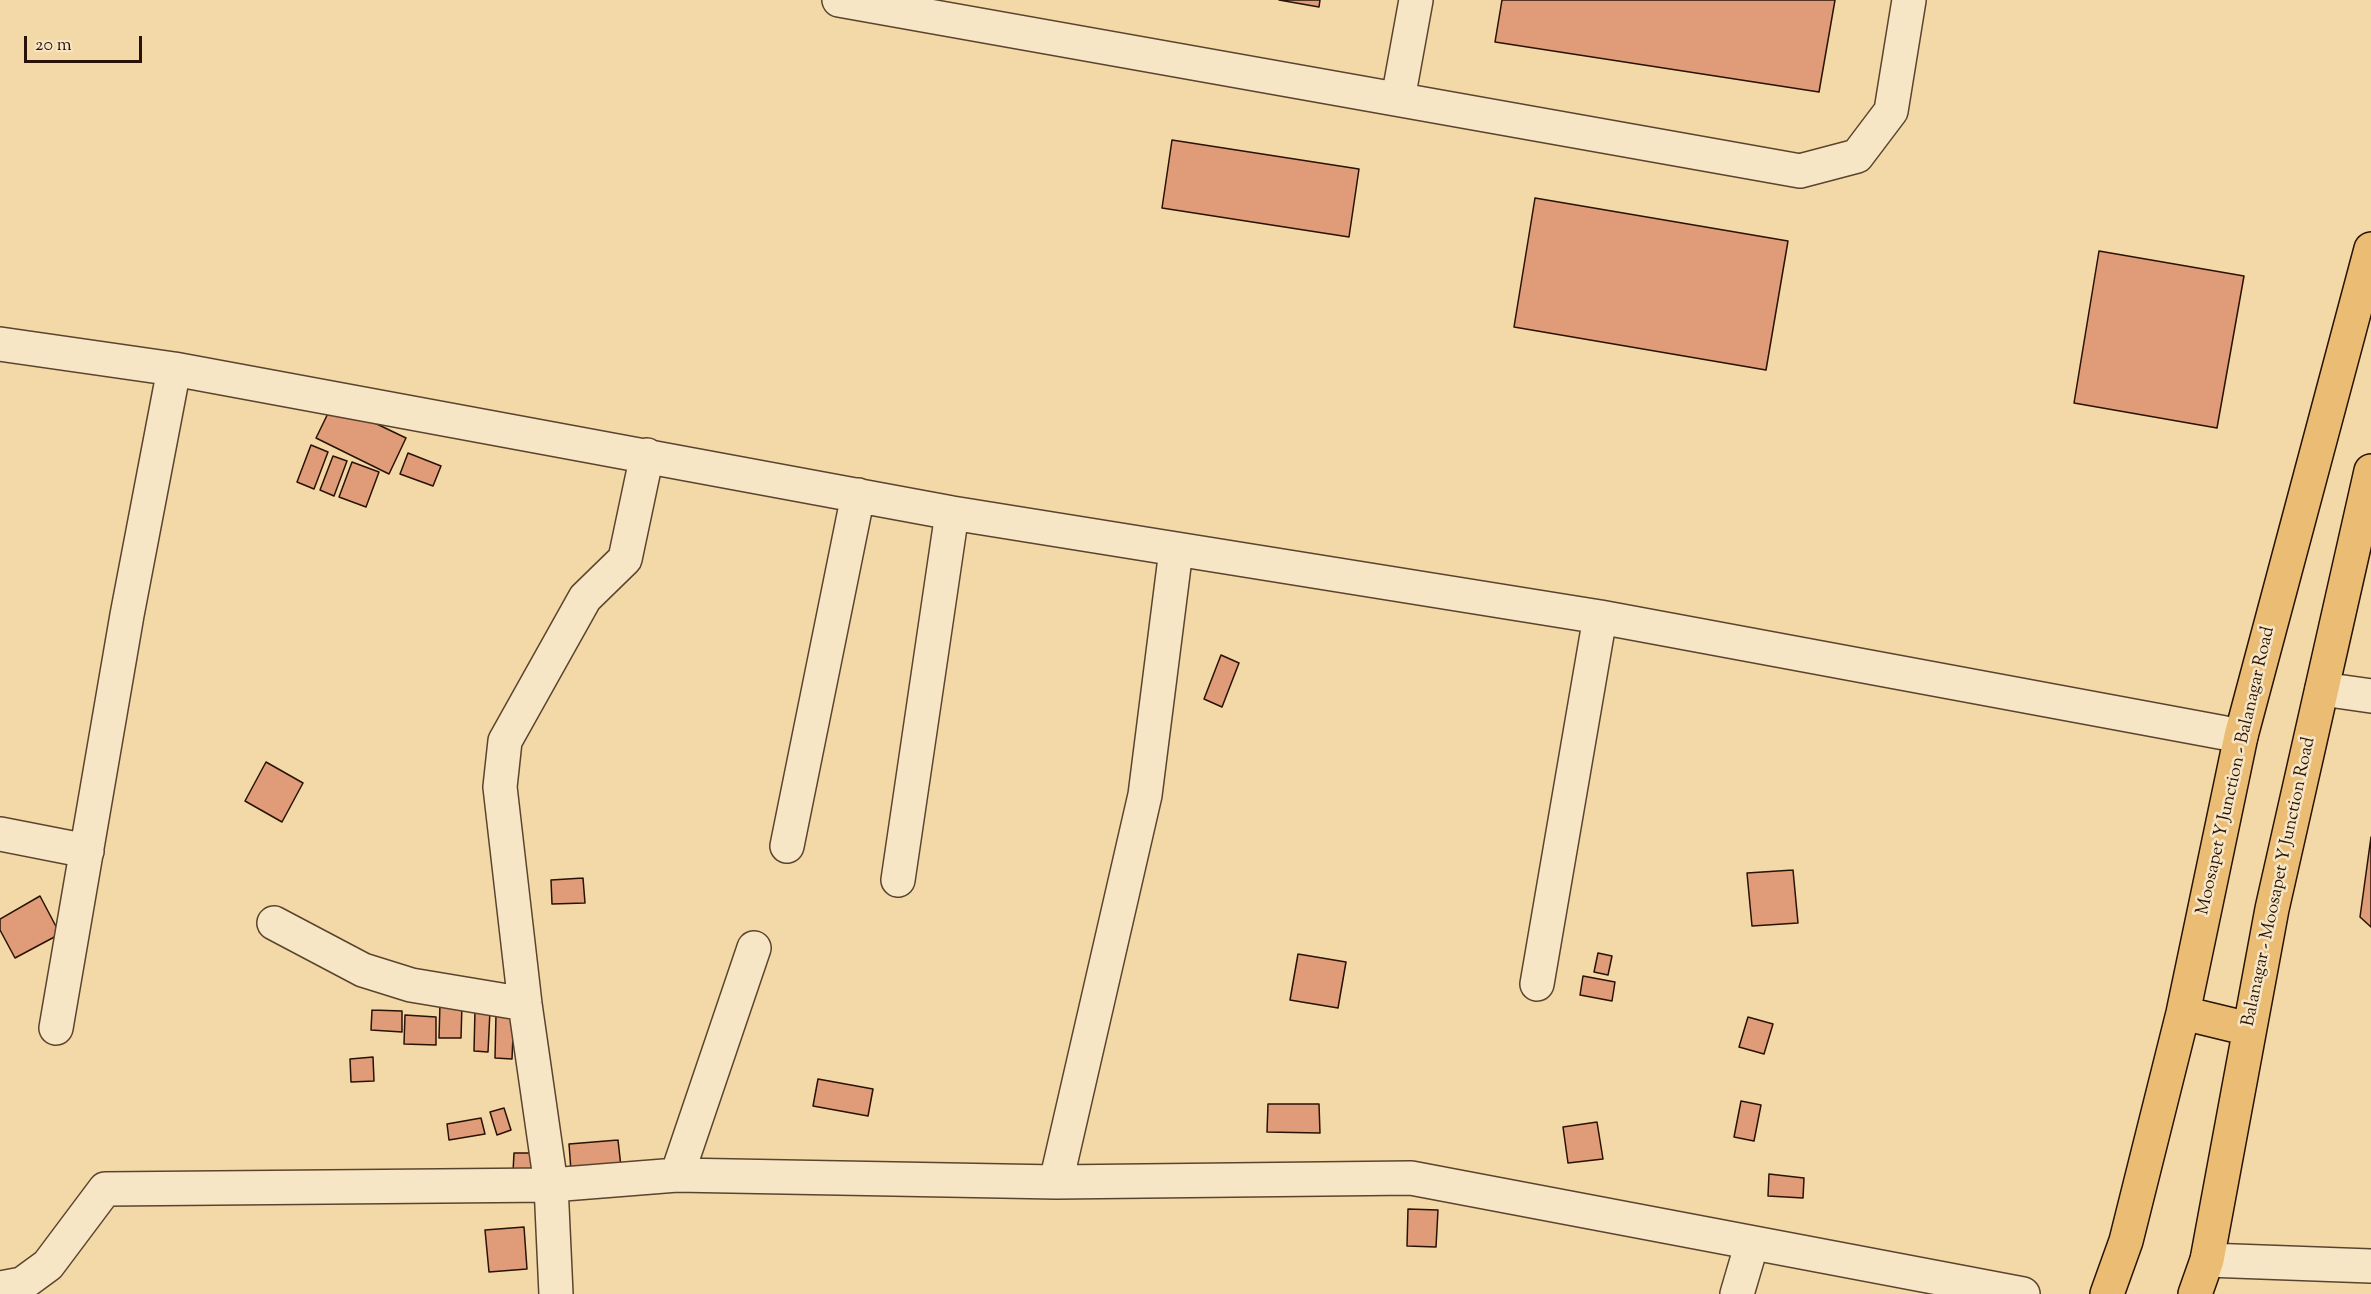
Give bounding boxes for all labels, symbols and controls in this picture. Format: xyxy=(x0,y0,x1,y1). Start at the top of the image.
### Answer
scale bar xyxy=(27,24,146,62)
text: 20 m xyxy=(35,33,72,59)
street label: Moosapet Y Junction - Balanagar Road xyxy=(2193,625,2281,917)
street label: Balanagar - Moosapet Y Junction Road xyxy=(2239,735,2321,1029)

